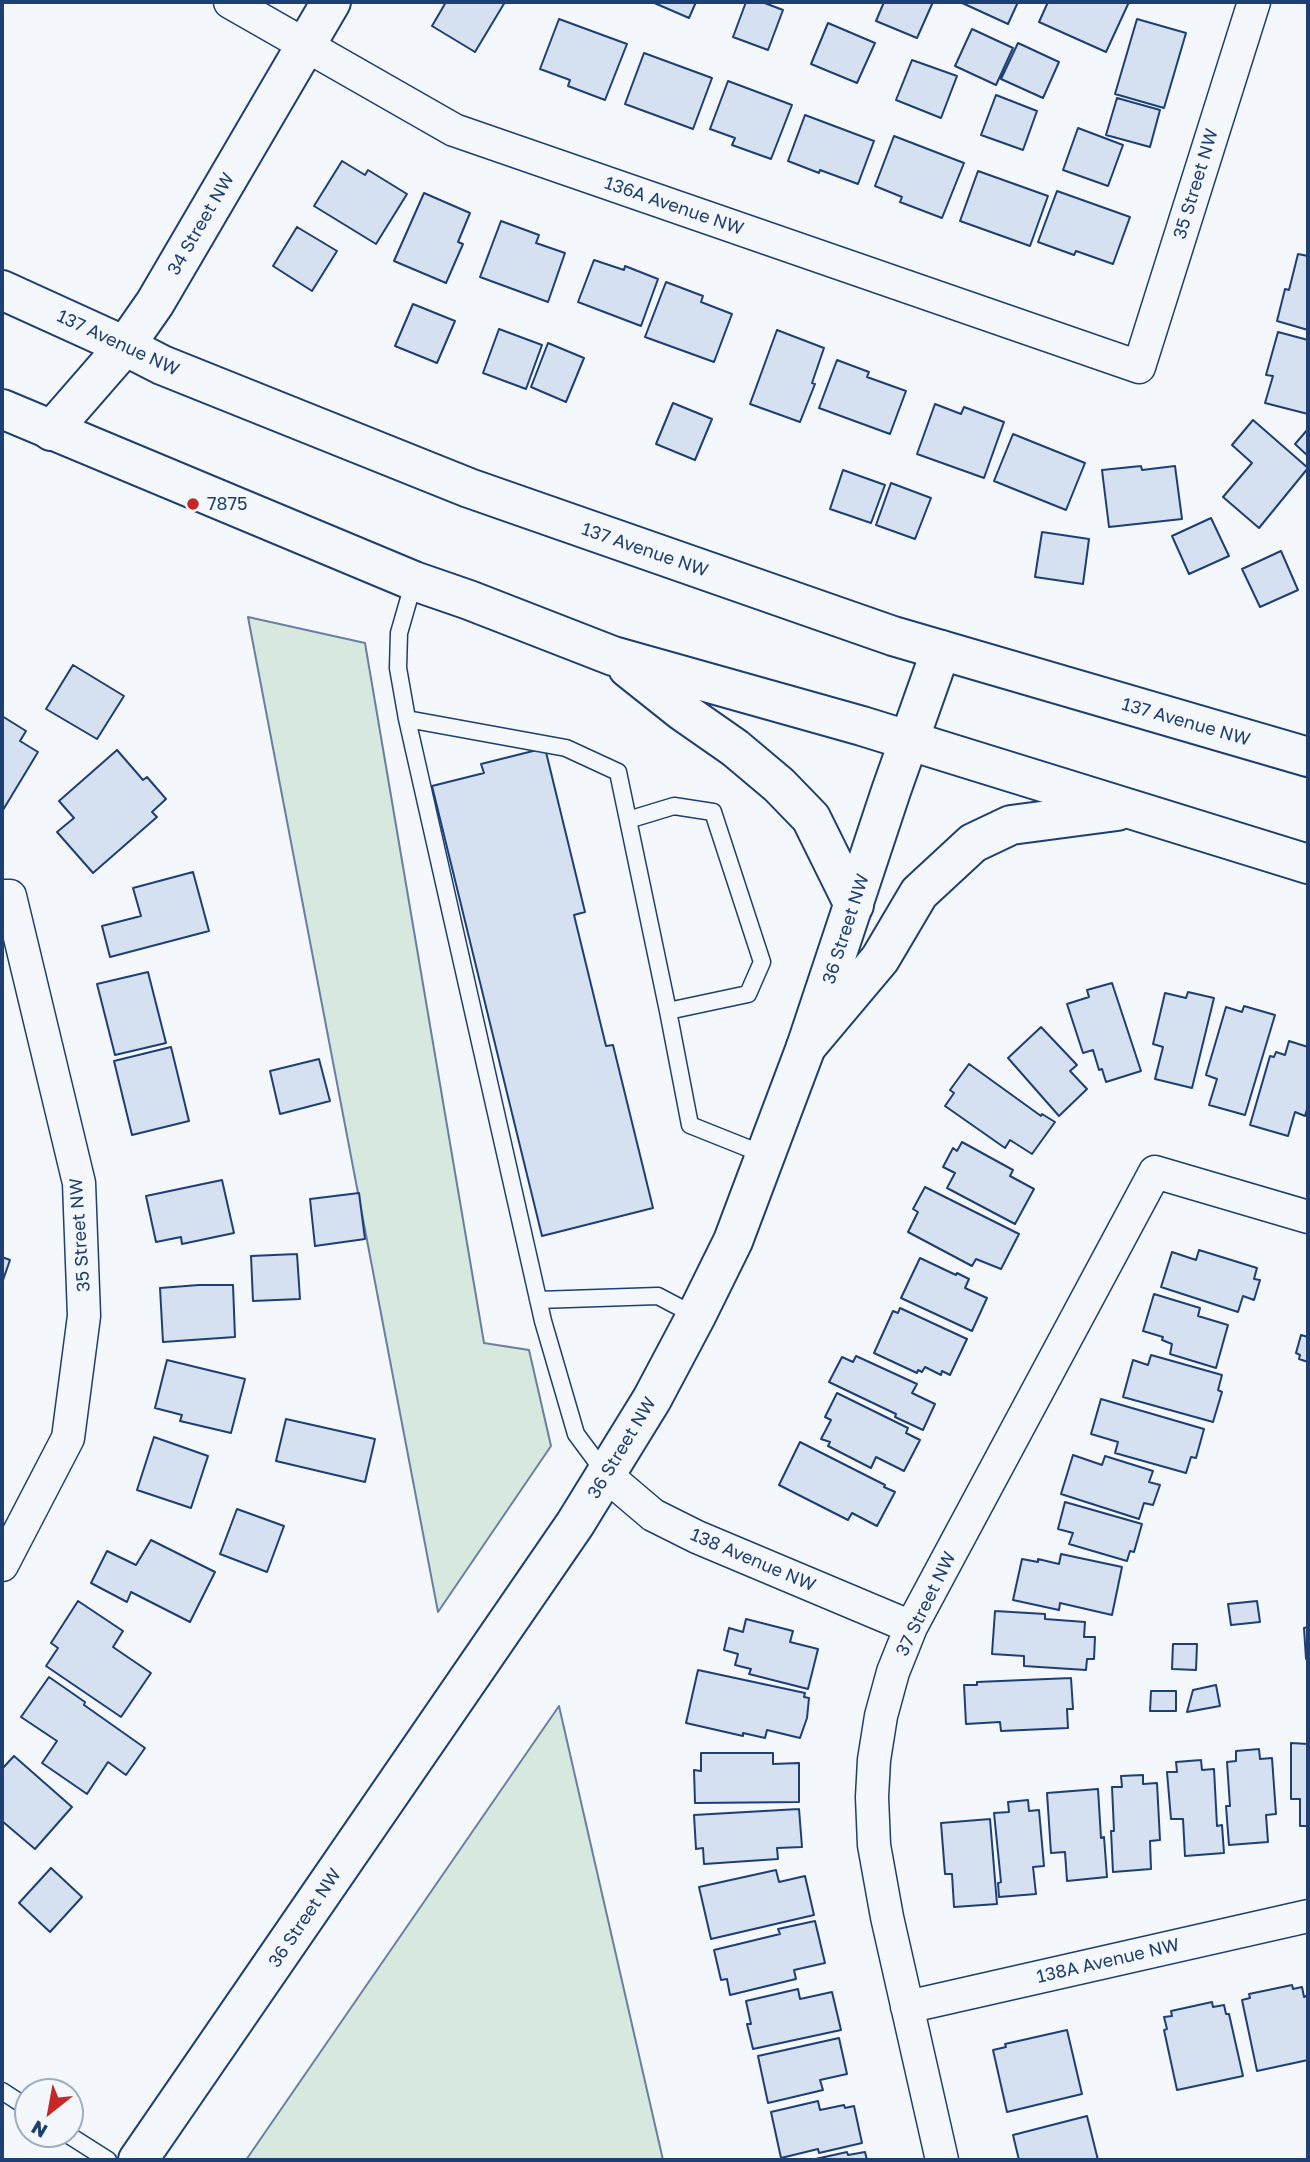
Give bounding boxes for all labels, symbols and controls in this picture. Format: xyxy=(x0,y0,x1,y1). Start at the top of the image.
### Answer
street label: 35 Street NW xyxy=(1169,126,1223,242)
street label: 34 Street NW xyxy=(163,169,239,279)
street label: 136A Avenue NW xyxy=(602,172,746,240)
street label: 137 Avenue NW xyxy=(53,305,183,381)
place label: 7875 xyxy=(207,493,247,515)
marker: 7875 xyxy=(185,496,201,512)
street label: 137 Avenue NW xyxy=(579,518,711,582)
street label: 137 Avenue NW xyxy=(1119,693,1253,751)
street label: 36 Street NW xyxy=(818,871,874,987)
street label: 35 Street NW xyxy=(65,1177,95,1293)
street label: 36 Street NW xyxy=(583,1393,661,1503)
street label: 138 Avenue NW xyxy=(687,1524,819,1596)
street label: 37 Street NW xyxy=(891,1548,961,1660)
street label: 36 Street NW xyxy=(264,1864,346,1972)
street label: 138A Avenue NW xyxy=(1035,1934,1181,1988)
north arrow xyxy=(14,2078,84,2148)
text: N xyxy=(27,2116,51,2143)

